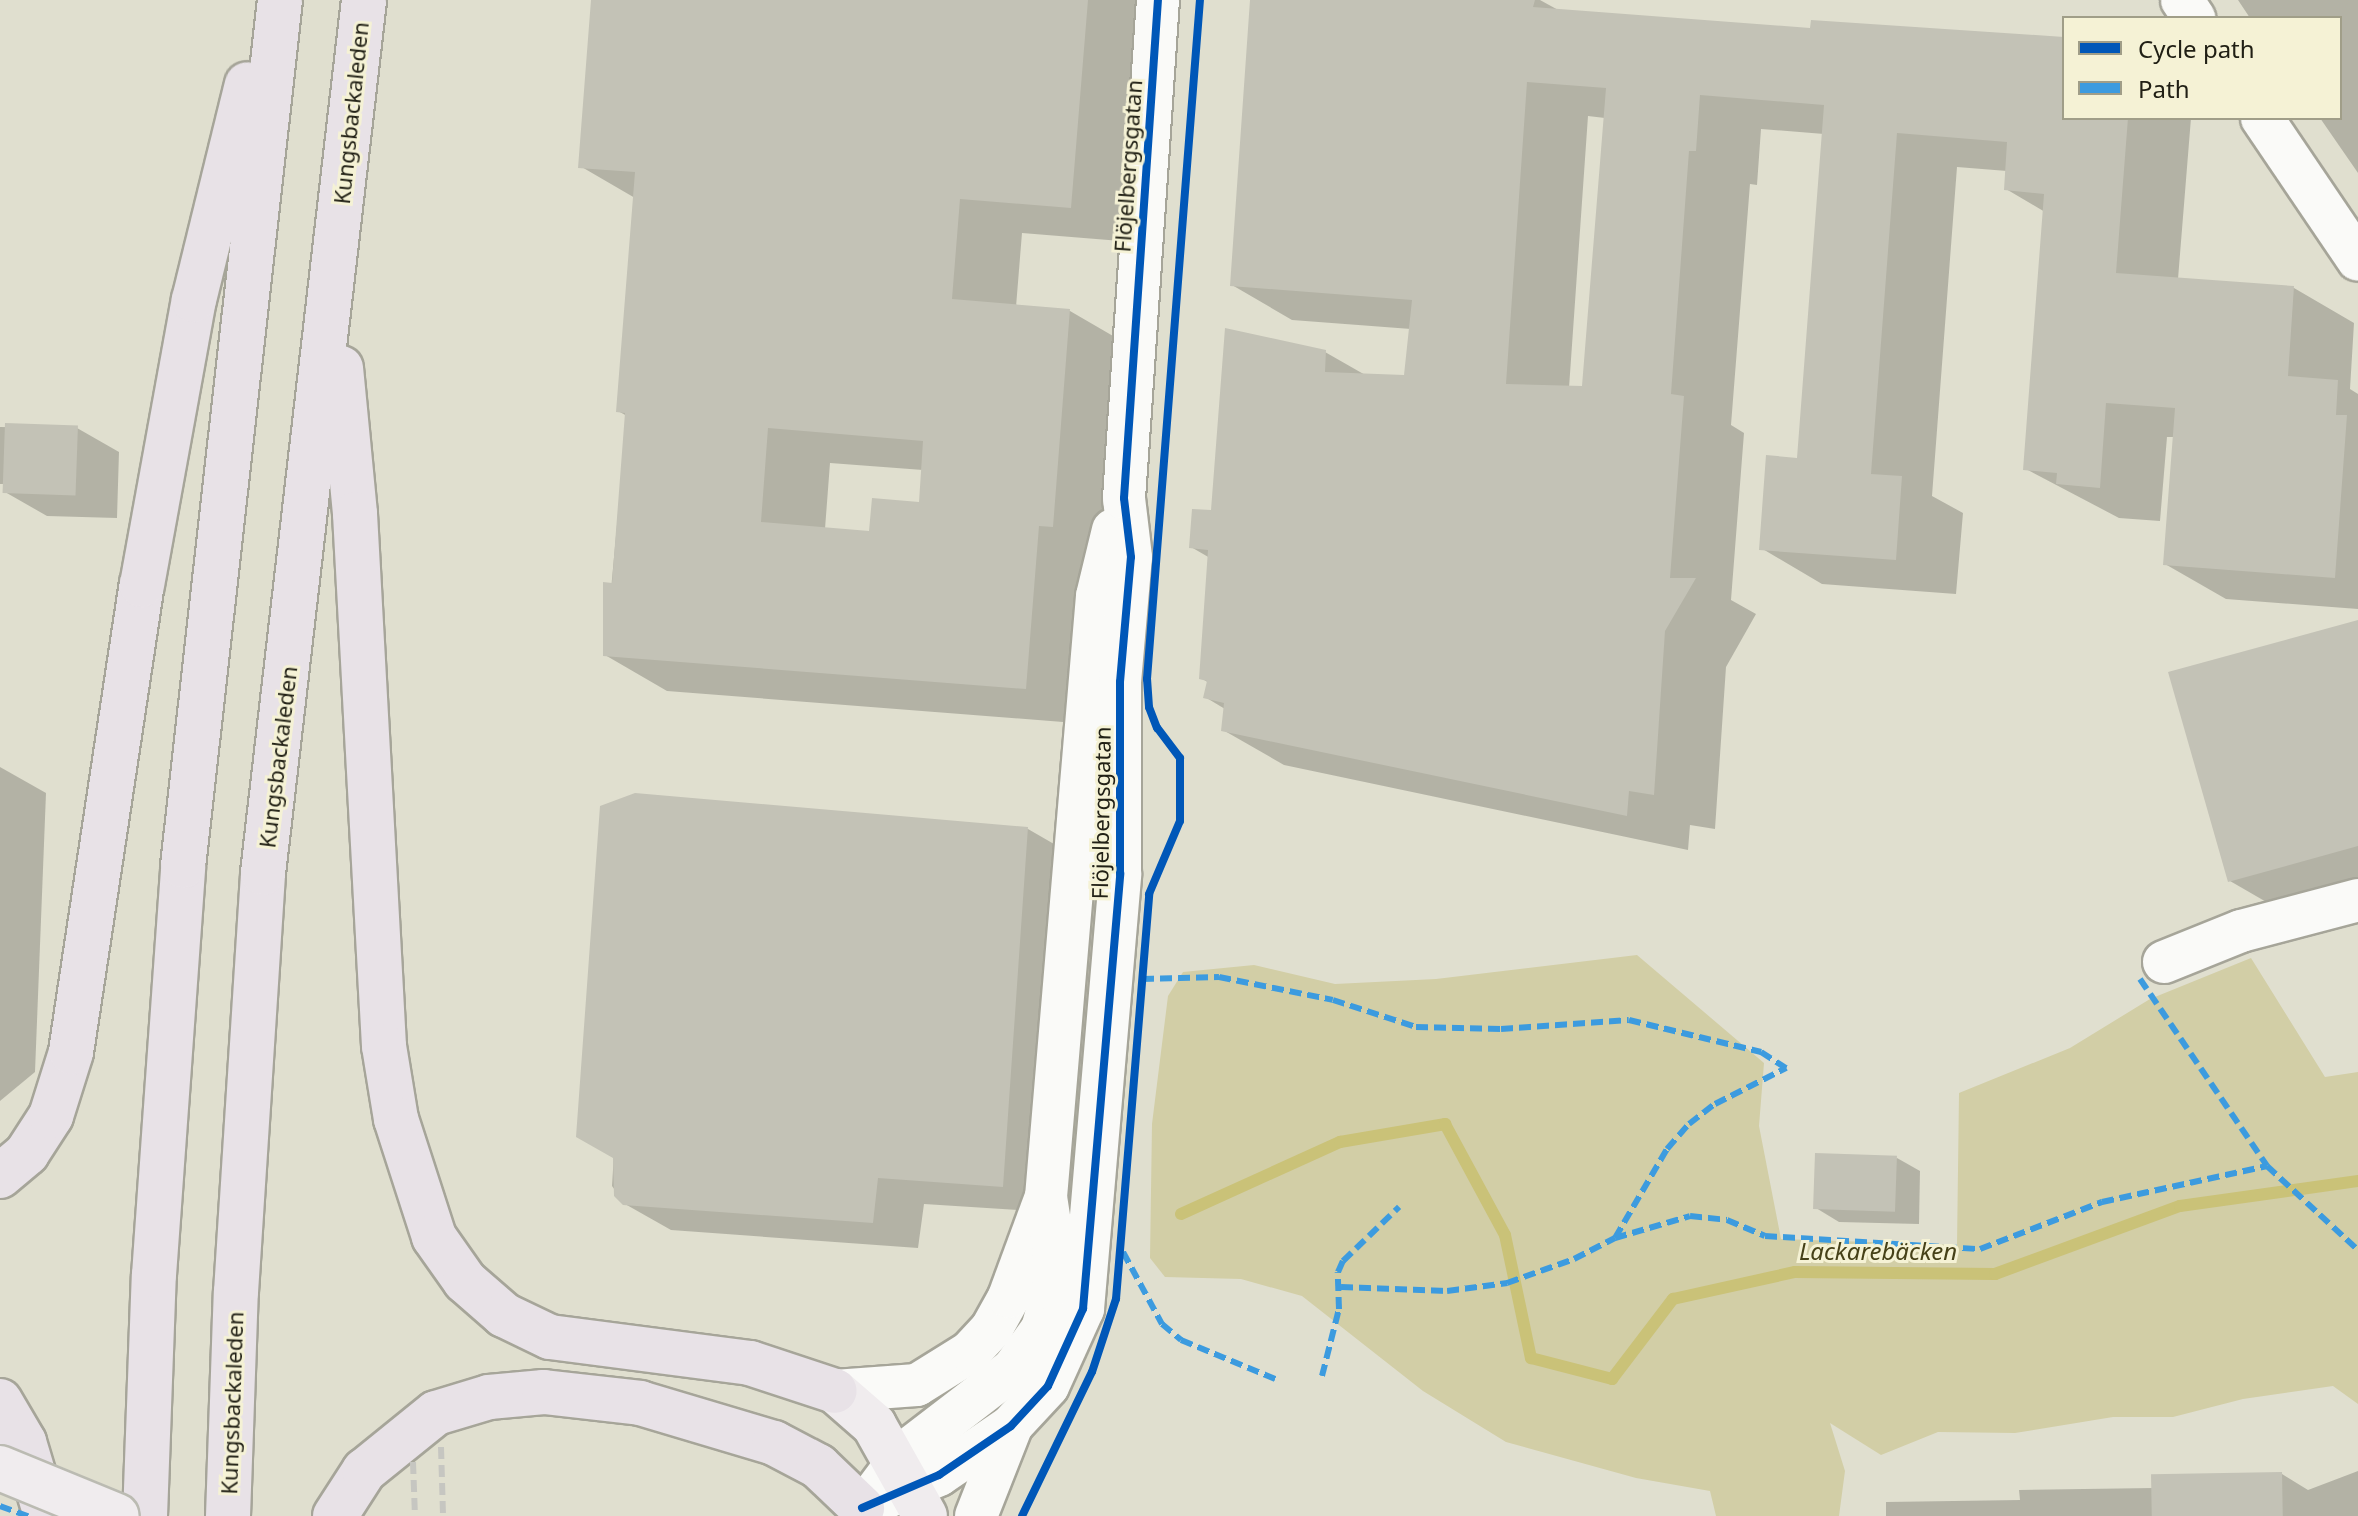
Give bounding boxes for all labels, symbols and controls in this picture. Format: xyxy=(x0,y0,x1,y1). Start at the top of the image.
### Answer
legend xyxy=(2062,16,2342,120)
street label: Kungsbackaleden xyxy=(328,21,374,205)
text: Cycle path xyxy=(2138,32,2255,65)
text: Path xyxy=(2138,72,2189,105)
street label: Flöjelbergsgatan xyxy=(1109,79,1147,253)
street label: Kungsbackaleden xyxy=(254,665,302,849)
street label: Flöjelbergsgatan xyxy=(1086,726,1116,900)
water label: Lackarebäcken xyxy=(1799,1237,1957,1265)
street label: Kungsbackaleden xyxy=(216,1311,248,1495)

